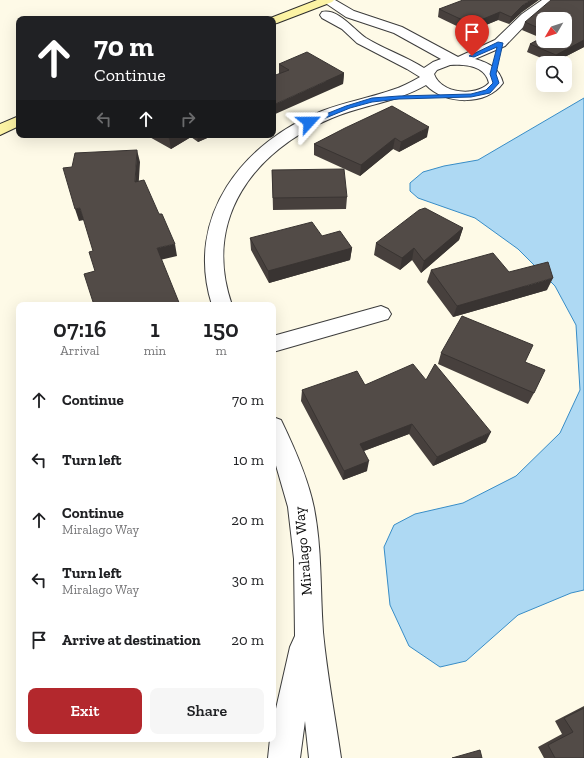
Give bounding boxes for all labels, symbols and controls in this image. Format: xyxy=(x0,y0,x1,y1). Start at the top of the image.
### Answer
north arrow xyxy=(536,12,572,48)
map controls xyxy=(536,12,572,92)
pin xyxy=(455,15,489,56)
icon: arrive xyxy=(461,21,483,43)
text: 70 m xyxy=(94,30,154,63)
icon: ahead xyxy=(28,32,80,84)
button: search xyxy=(536,56,572,92)
text: Continue xyxy=(94,64,166,86)
position arrow xyxy=(288,101,330,143)
icon: left xyxy=(93,108,115,130)
icon: ahead xyxy=(135,108,157,130)
icon: right xyxy=(177,108,199,130)
text: 07:16 xyxy=(53,314,107,343)
text: 1 xyxy=(150,314,160,343)
text: 150 xyxy=(203,314,239,343)
text: Arrival xyxy=(60,343,99,358)
text: min xyxy=(144,343,166,358)
text: m xyxy=(215,343,227,358)
icon: ahead xyxy=(28,389,50,411)
text: Continue xyxy=(62,391,124,409)
text: 70 m xyxy=(232,391,264,409)
icon: left xyxy=(28,449,50,471)
text: Turn left xyxy=(62,451,122,469)
text: 10 m xyxy=(233,451,264,469)
text: Continue xyxy=(62,504,124,522)
street label: Miralago Way xyxy=(290,506,316,596)
icon: ahead xyxy=(28,509,50,531)
text: 20 m xyxy=(231,511,264,529)
text: Miralago Way xyxy=(62,522,139,537)
text: Turn left xyxy=(62,564,122,582)
icon: left xyxy=(28,569,50,591)
text: 30 m xyxy=(232,571,264,589)
text: Miralago Way xyxy=(62,582,139,597)
icon: arrive xyxy=(28,629,50,651)
text: Arrive at destination xyxy=(62,631,201,649)
text: 20 m xyxy=(231,631,264,649)
button: Exit xyxy=(28,688,142,734)
button: Share xyxy=(150,688,264,734)

